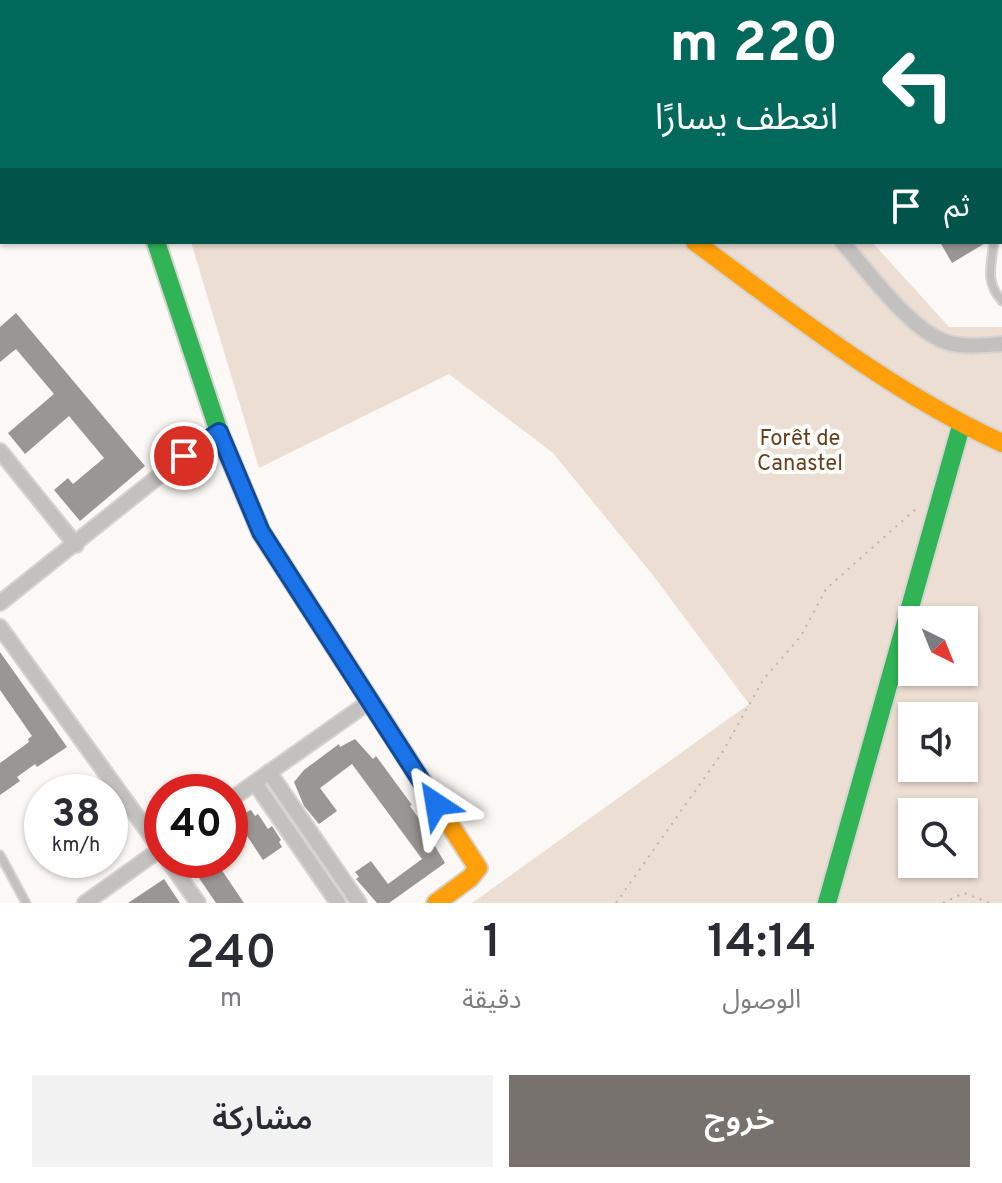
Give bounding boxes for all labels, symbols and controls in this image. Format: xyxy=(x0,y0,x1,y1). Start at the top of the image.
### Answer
text: 220 m xyxy=(670,11,838,81)
icon: left xyxy=(866,32,970,136)
text: انعطف يسارًا xyxy=(655,97,838,143)
icon: arrive xyxy=(884,184,928,228)
text: ثم xyxy=(944,190,970,227)
pin xyxy=(150,422,218,490)
park label: Forêt de Canastel xyxy=(757,426,843,478)
icon: arrive xyxy=(162,434,206,478)
north arrow xyxy=(898,606,978,686)
map controls xyxy=(898,606,978,878)
button: sound xyxy=(898,702,978,782)
position arrow xyxy=(394,762,478,846)
speed limit sign: 40 xyxy=(144,774,248,878)
text: 38 xyxy=(51,791,101,841)
button: search xyxy=(898,798,978,878)
text: km/h xyxy=(52,833,100,859)
text: 1 xyxy=(482,914,501,974)
text: 14:14 xyxy=(707,914,816,974)
text: 240 xyxy=(186,925,277,985)
text: m xyxy=(220,983,242,1016)
text: دقيقة xyxy=(462,985,521,1018)
text: الوصول xyxy=(722,985,801,1018)
button: مشاركة xyxy=(32,1075,493,1167)
button: خروج xyxy=(509,1075,970,1167)

